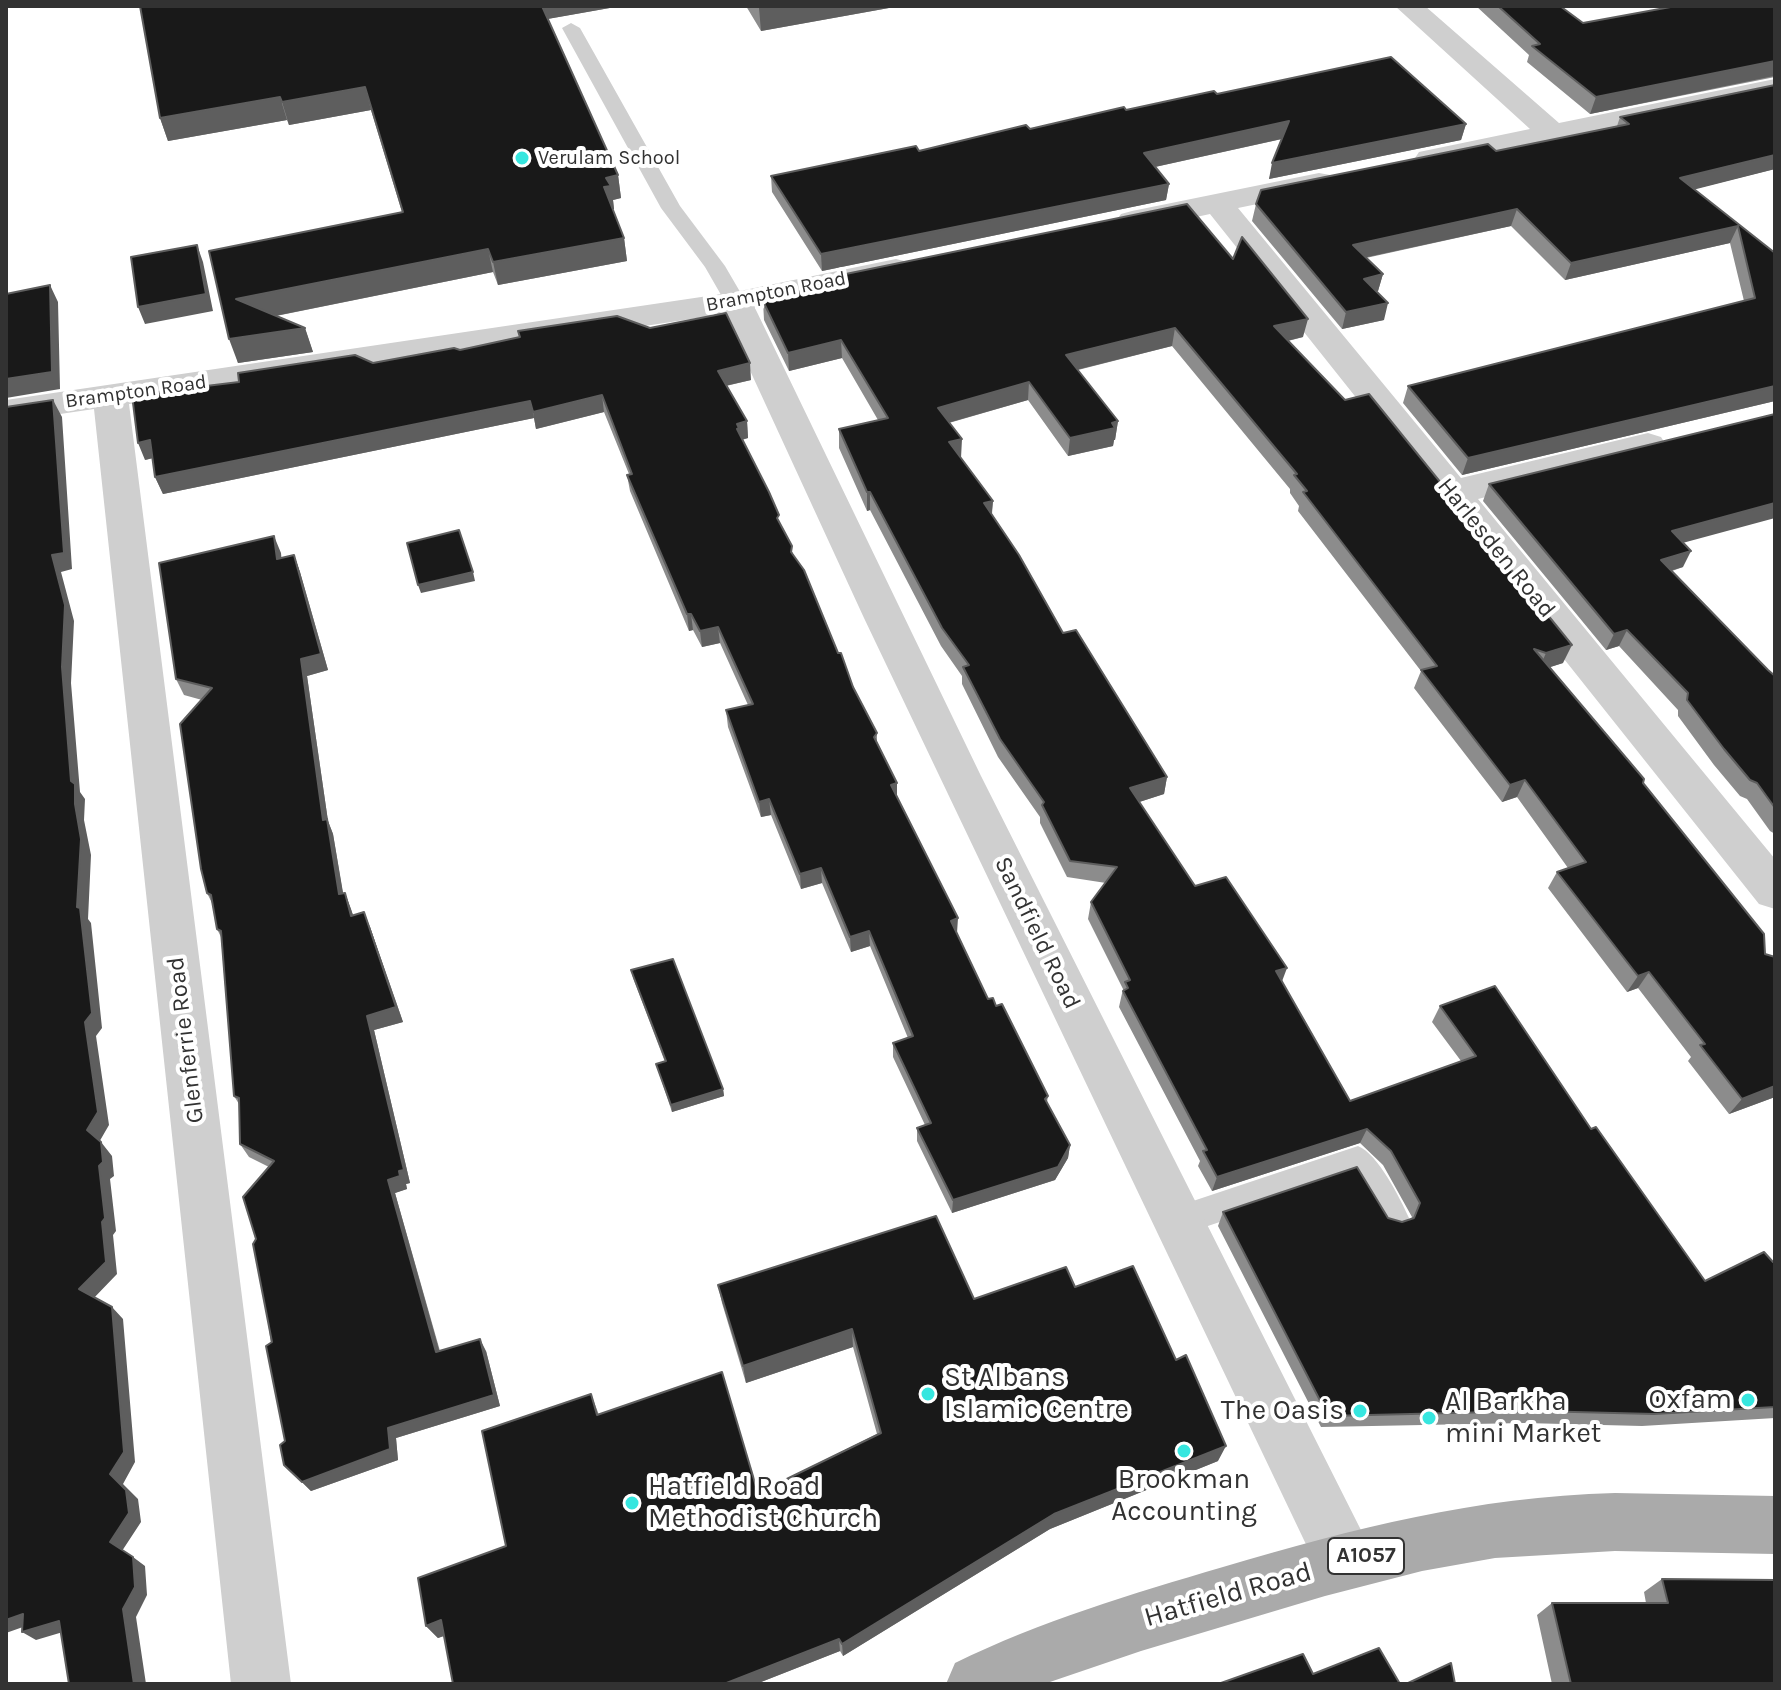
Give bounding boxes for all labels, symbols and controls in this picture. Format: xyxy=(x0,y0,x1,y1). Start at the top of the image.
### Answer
place label: Verulam School xyxy=(538,146,680,170)
marker: Verulam School xyxy=(513,149,531,167)
street label: Brampton Road xyxy=(704,267,848,317)
street label: Brampton Road xyxy=(64,370,208,414)
street label: Harlesden Road xyxy=(1431,472,1561,624)
street label: Sandfield Road xyxy=(988,852,1086,1014)
street label: Glenferrie Road xyxy=(162,955,210,1125)
place label: St Albans Islamic Centre xyxy=(944,1361,1129,1427)
place label: Oxfam xyxy=(1648,1383,1732,1417)
marker: St Albans Islamic Centre xyxy=(919,1385,937,1403)
place label: Al Barkha mini Market xyxy=(1445,1385,1601,1451)
marker: Oxfam xyxy=(1739,1391,1757,1409)
place label: The Oasis xyxy=(1221,1394,1344,1428)
marker: The Oasis xyxy=(1351,1402,1369,1420)
marker: Al Barkha mini Market xyxy=(1420,1409,1438,1427)
marker: Brookman Accounting xyxy=(1175,1442,1193,1460)
place label: Brookman Accounting xyxy=(1111,1463,1257,1529)
place label: Hatfield Road Methodist Church xyxy=(648,1470,878,1536)
marker: Hatfield Road Methodist Church xyxy=(623,1494,641,1512)
road number: A1057 xyxy=(1328,1538,1404,1574)
street label: Hatfield Road xyxy=(1140,1555,1316,1635)

